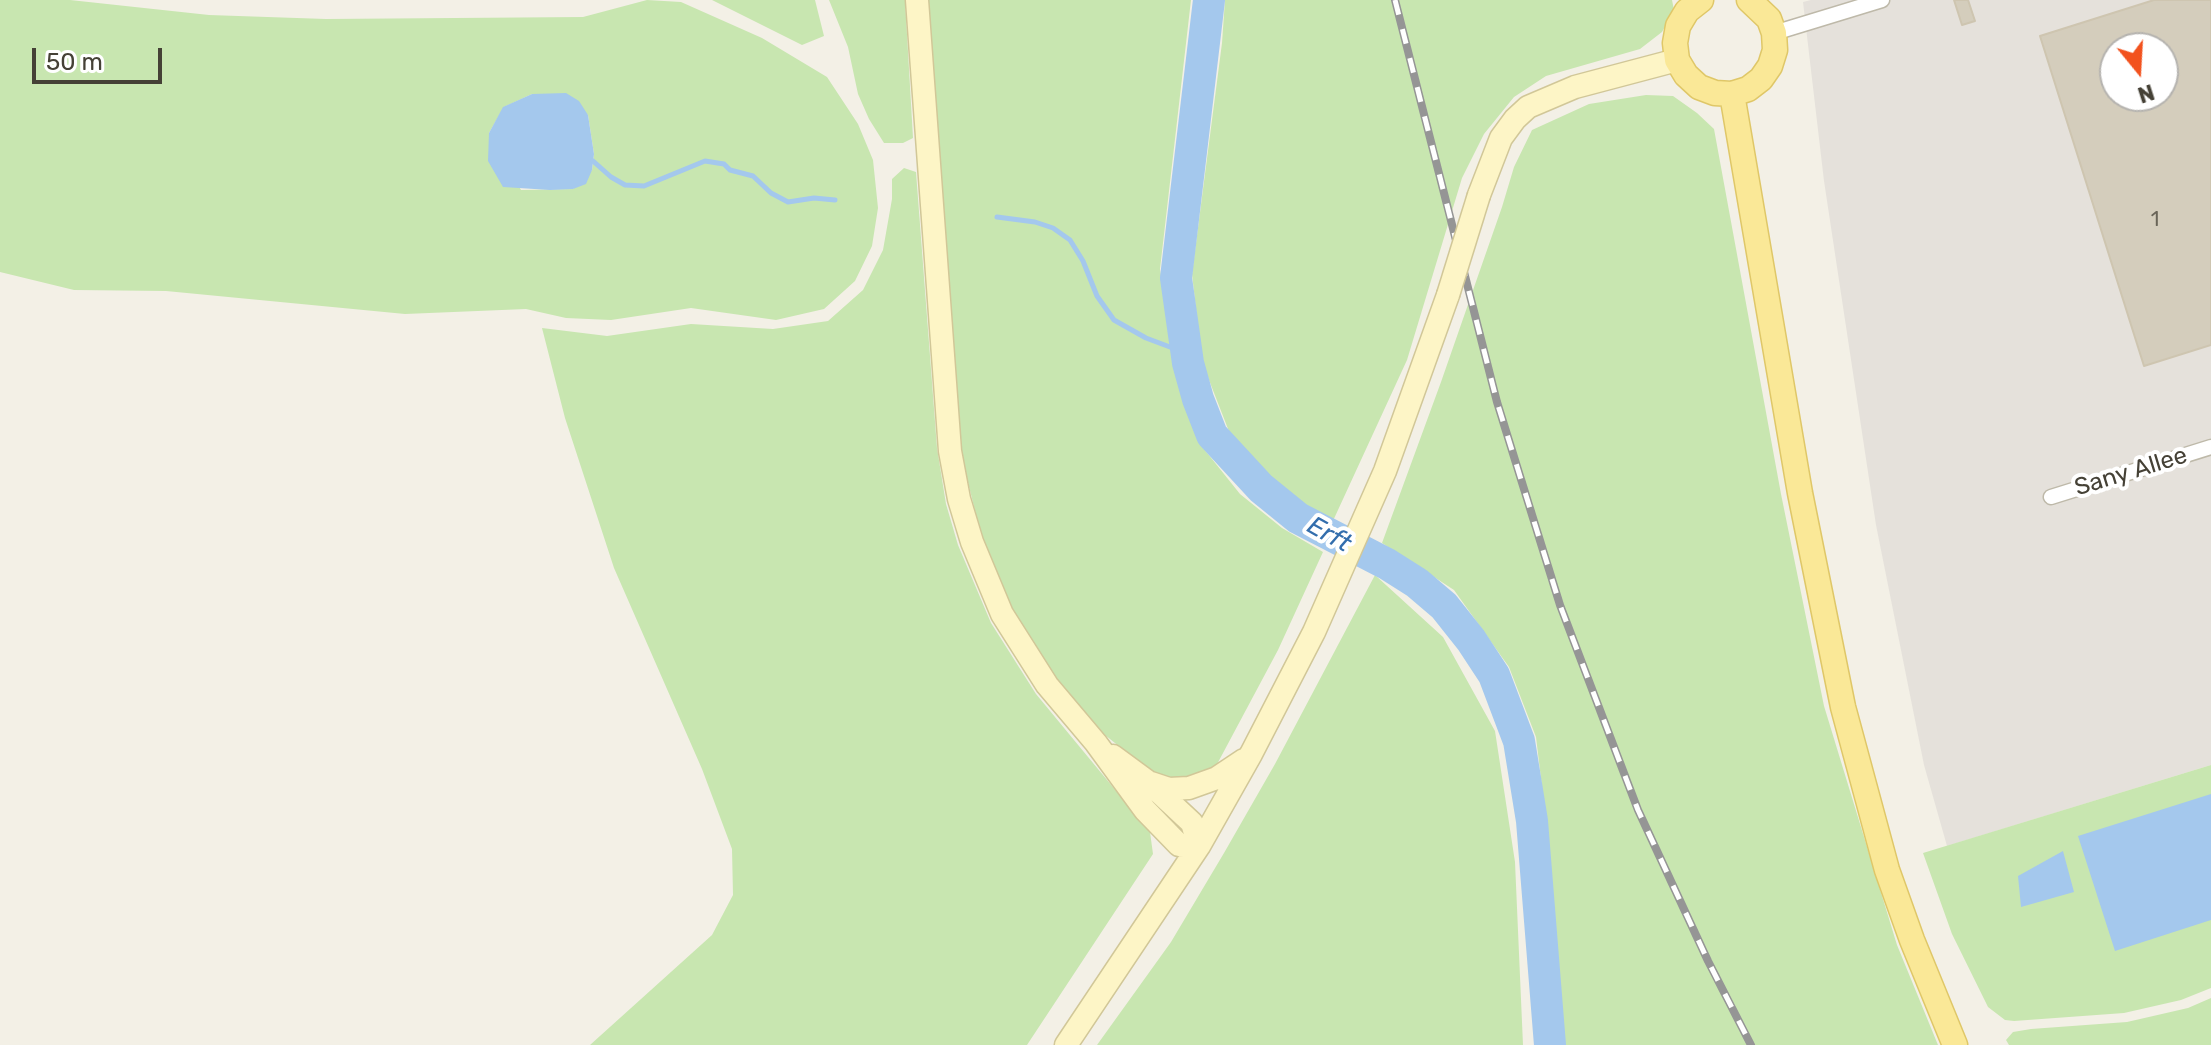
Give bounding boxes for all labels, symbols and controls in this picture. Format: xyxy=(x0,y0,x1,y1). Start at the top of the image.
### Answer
scale bar xyxy=(36,32,166,82)
north arrow xyxy=(2099,32,2179,112)
text: 50 m xyxy=(46,48,103,76)
text: N xyxy=(2134,78,2158,109)
house number: 1 xyxy=(2151,208,2159,232)
street label: Sany Allee xyxy=(2071,441,2191,503)
water label: Erft xyxy=(1302,510,1356,560)

